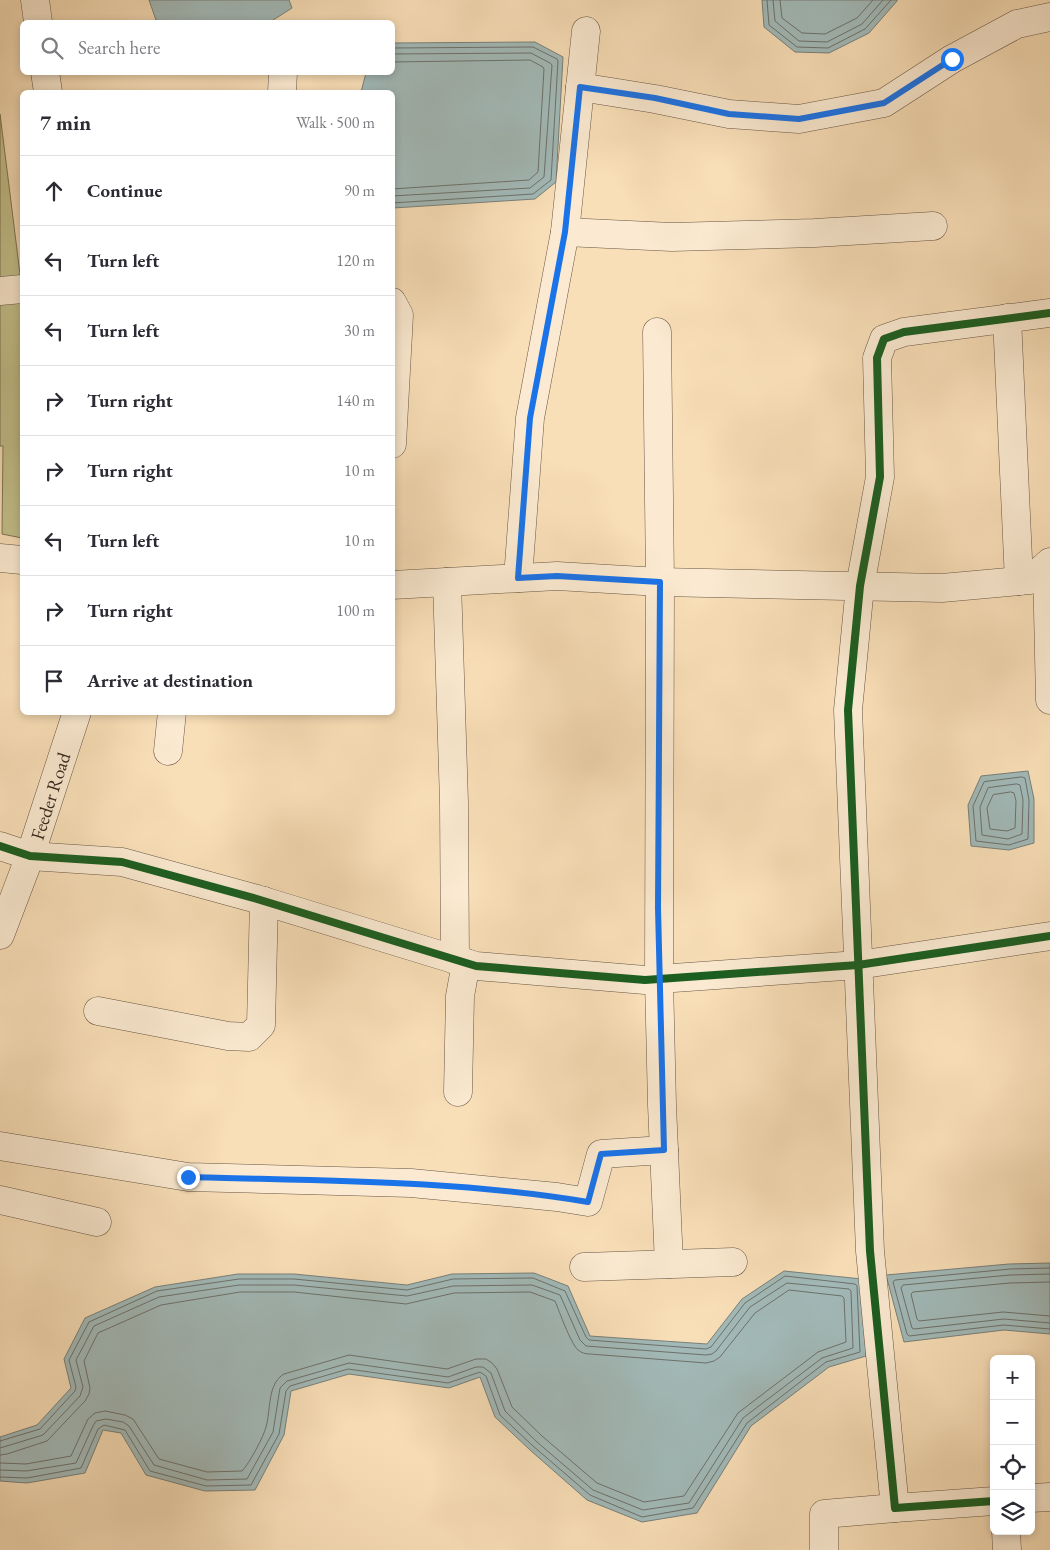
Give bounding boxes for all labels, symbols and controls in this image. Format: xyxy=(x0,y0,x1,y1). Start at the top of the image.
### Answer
search box xyxy=(20,20,395,75)
icon: search xyxy=(38,34,66,62)
text: Search here xyxy=(78,35,160,60)
route start xyxy=(941,48,964,71)
text: 7 min xyxy=(40,109,91,136)
text: Walk · 500 m xyxy=(296,112,375,133)
icon: ahead xyxy=(40,177,68,205)
text: Continue xyxy=(87,178,162,203)
text: 90 m xyxy=(344,180,375,201)
icon: left xyxy=(40,247,68,275)
text: Turn left xyxy=(87,248,159,273)
text: 120 m xyxy=(336,250,375,271)
icon: left xyxy=(40,317,68,345)
text: Turn left xyxy=(87,318,159,343)
text: 30 m xyxy=(344,320,375,341)
icon: right xyxy=(40,387,68,415)
text: Turn right xyxy=(87,388,173,413)
text: 140 m xyxy=(336,390,375,411)
icon: right xyxy=(40,457,68,485)
text: Turn right xyxy=(87,458,173,483)
text: 10 m xyxy=(344,460,375,481)
icon: left xyxy=(40,527,68,555)
text: Turn left xyxy=(87,528,159,553)
text: 10 m xyxy=(344,530,375,551)
icon: right xyxy=(40,597,68,625)
text: Turn right xyxy=(87,598,173,623)
text: 100 m xyxy=(336,600,375,621)
icon: arrive xyxy=(40,667,68,695)
text: Arrive at destination xyxy=(87,668,253,693)
street label: Feeder Road xyxy=(25,749,76,843)
route end xyxy=(177,1166,200,1189)
map controls xyxy=(990,1355,1035,1535)
button: + xyxy=(990,1355,1035,1400)
button: − xyxy=(990,1400,1035,1445)
button: locate xyxy=(990,1445,1035,1490)
button: layers xyxy=(990,1490,1035,1535)

